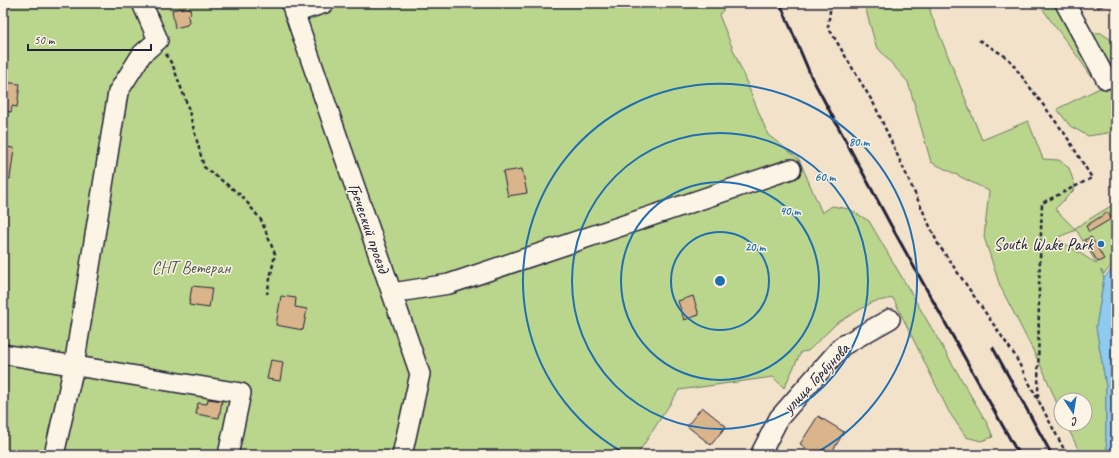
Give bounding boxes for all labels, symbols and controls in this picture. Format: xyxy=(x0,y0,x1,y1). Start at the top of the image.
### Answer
scale bar xyxy=(28,26,151,52)
text: 50 m xyxy=(34,32,56,48)
text: 80 m xyxy=(849,134,870,150)
text: 60 m xyxy=(815,169,837,185)
street label: Греческий проезд xyxy=(344,180,395,277)
text: 40 m xyxy=(780,203,801,219)
place label: South Wake Park xyxy=(994,234,1095,255)
text: 20 m xyxy=(745,239,766,255)
marker: South Wake Park xyxy=(1096,239,1106,249)
park label: СНТ Ветеран xyxy=(152,257,232,278)
centre of rings xyxy=(713,274,727,288)
street label: улица Горбунова xyxy=(777,337,855,418)
north arrow xyxy=(1053,392,1093,432)
text: С xyxy=(1069,414,1079,430)

